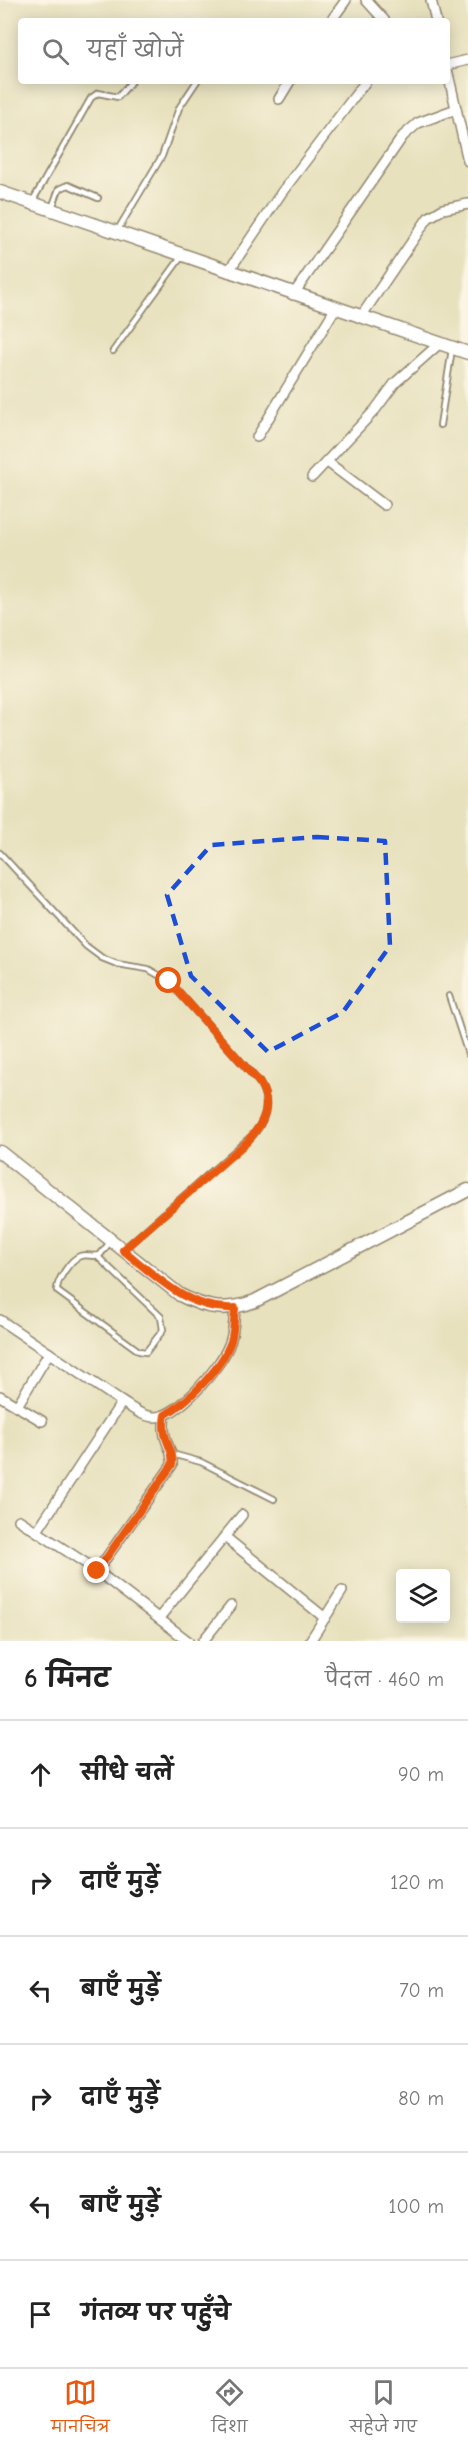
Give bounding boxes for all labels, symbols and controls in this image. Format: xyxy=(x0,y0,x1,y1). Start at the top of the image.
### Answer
search box xyxy=(18,18,450,84)
icon: search xyxy=(39,35,72,68)
text: यहाँ खोजें xyxy=(87,37,183,63)
route start xyxy=(155,967,181,993)
route end xyxy=(83,1557,109,1583)
map controls xyxy=(396,1569,450,1623)
button: layers xyxy=(396,1569,450,1623)
text: 6 मिनट xyxy=(24,1664,110,1694)
text: पैदल · 460 m xyxy=(325,1668,444,1691)
icon: ahead xyxy=(24,1758,57,1791)
text: सीधे चलें xyxy=(81,1760,173,1786)
text: 90 m xyxy=(398,1763,444,1786)
icon: right xyxy=(24,1866,57,1899)
text: दाएँ मुड़ें xyxy=(81,1868,160,1894)
text: 120 m xyxy=(390,1871,444,1894)
icon: left xyxy=(24,1974,57,2007)
text: बाएँ मुड़ें xyxy=(81,1976,160,2002)
text: 70 m xyxy=(399,1979,444,2002)
icon: right xyxy=(24,2082,57,2115)
text: दाएँ मुड़ें xyxy=(81,2084,160,2110)
text: 80 m xyxy=(398,2087,444,2110)
icon: left xyxy=(24,2190,57,2223)
text: बाएँ मुड़ें xyxy=(81,2192,160,2218)
text: 100 m xyxy=(389,2195,444,2218)
icon: arrive xyxy=(24,2298,57,2331)
text: गंतव्य पर पहुँचे xyxy=(81,2300,230,2326)
tab: मानचित्र xyxy=(51,2376,110,2444)
tab: दिशा xyxy=(211,2376,248,2444)
tab: सहेजे गए xyxy=(349,2376,417,2444)

